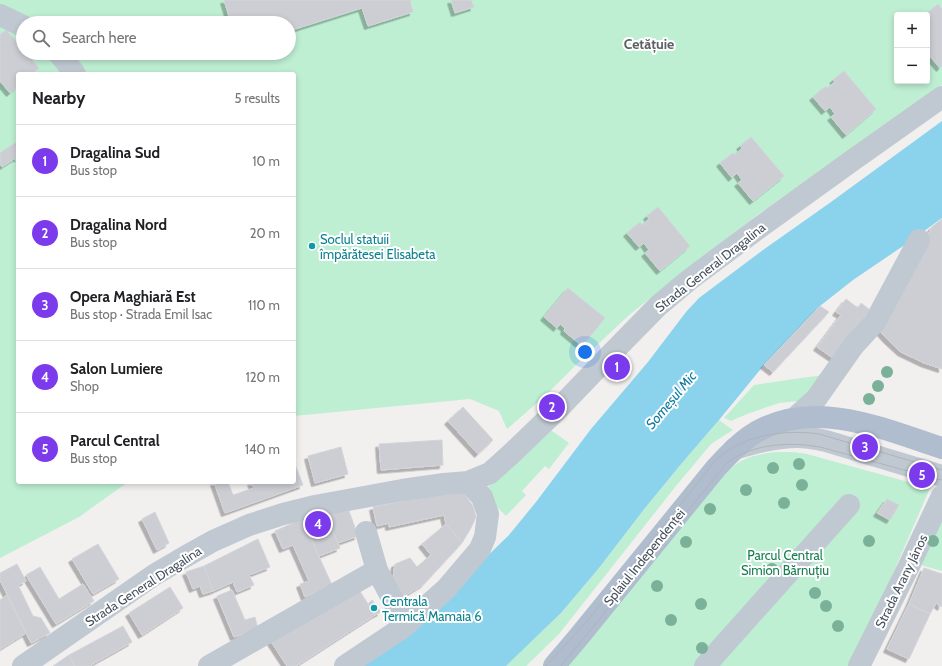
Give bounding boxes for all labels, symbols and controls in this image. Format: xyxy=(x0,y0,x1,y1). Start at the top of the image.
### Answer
map controls xyxy=(894,12,930,84)
button: + xyxy=(894,12,930,48)
search box xyxy=(16,16,296,60)
icon: search xyxy=(30,27,52,49)
text: Search here xyxy=(62,29,137,47)
district label: Cetățuie xyxy=(624,35,674,53)
button: − xyxy=(894,48,930,84)
text: Nearby xyxy=(32,88,85,108)
text: 5 results xyxy=(234,90,280,106)
text: Dragalina Sud xyxy=(70,144,160,162)
text: 1 xyxy=(43,153,47,169)
text: 10 m xyxy=(252,153,280,169)
text: Bus stop xyxy=(70,162,117,178)
text: Dragalina Nord xyxy=(70,216,167,234)
street label: Strada General Dragalina xyxy=(652,218,769,315)
text: 2 xyxy=(42,225,48,241)
text: 20 m xyxy=(250,225,280,241)
place label: Soclul statuii împărătesei Elisabeta xyxy=(319,231,436,262)
text: Bus stop xyxy=(70,234,117,250)
marker: Soclul statuii împărătesei Elisabeta xyxy=(307,241,317,251)
text: Opera Maghiară Est xyxy=(70,288,196,306)
text: 3 xyxy=(41,297,49,313)
text: 110 m xyxy=(248,297,280,313)
text: Bus stop · Strada Emil Isac xyxy=(70,306,212,322)
your location xyxy=(575,342,595,362)
pin: 1 xyxy=(604,352,630,382)
text: Salon Lumiere xyxy=(70,360,163,378)
water label: Someșul Mic xyxy=(642,367,701,433)
text: 4 xyxy=(41,369,49,385)
text: 120 m xyxy=(246,369,280,385)
text: Shop xyxy=(70,378,99,394)
pin: 2 xyxy=(539,392,565,422)
text: Parcul Central xyxy=(70,432,160,450)
pin: 3 xyxy=(852,432,878,462)
text: 5 xyxy=(42,441,48,457)
text: 140 m xyxy=(245,441,280,457)
text: Bus stop xyxy=(70,450,117,466)
pin: 5 xyxy=(909,460,935,490)
street label: Splaiul Independenței xyxy=(600,505,689,609)
pin: 4 xyxy=(305,509,331,539)
street label: Strada Arany János xyxy=(871,531,931,631)
street label: Strada General Dragalina xyxy=(82,542,205,630)
park label: Parcul Central Simion Bărnuțiu xyxy=(741,547,829,579)
place label: Centrala Termică Mamaia 6 xyxy=(382,593,482,624)
marker: Centrala Termică Mamaia 6 xyxy=(369,603,379,613)

